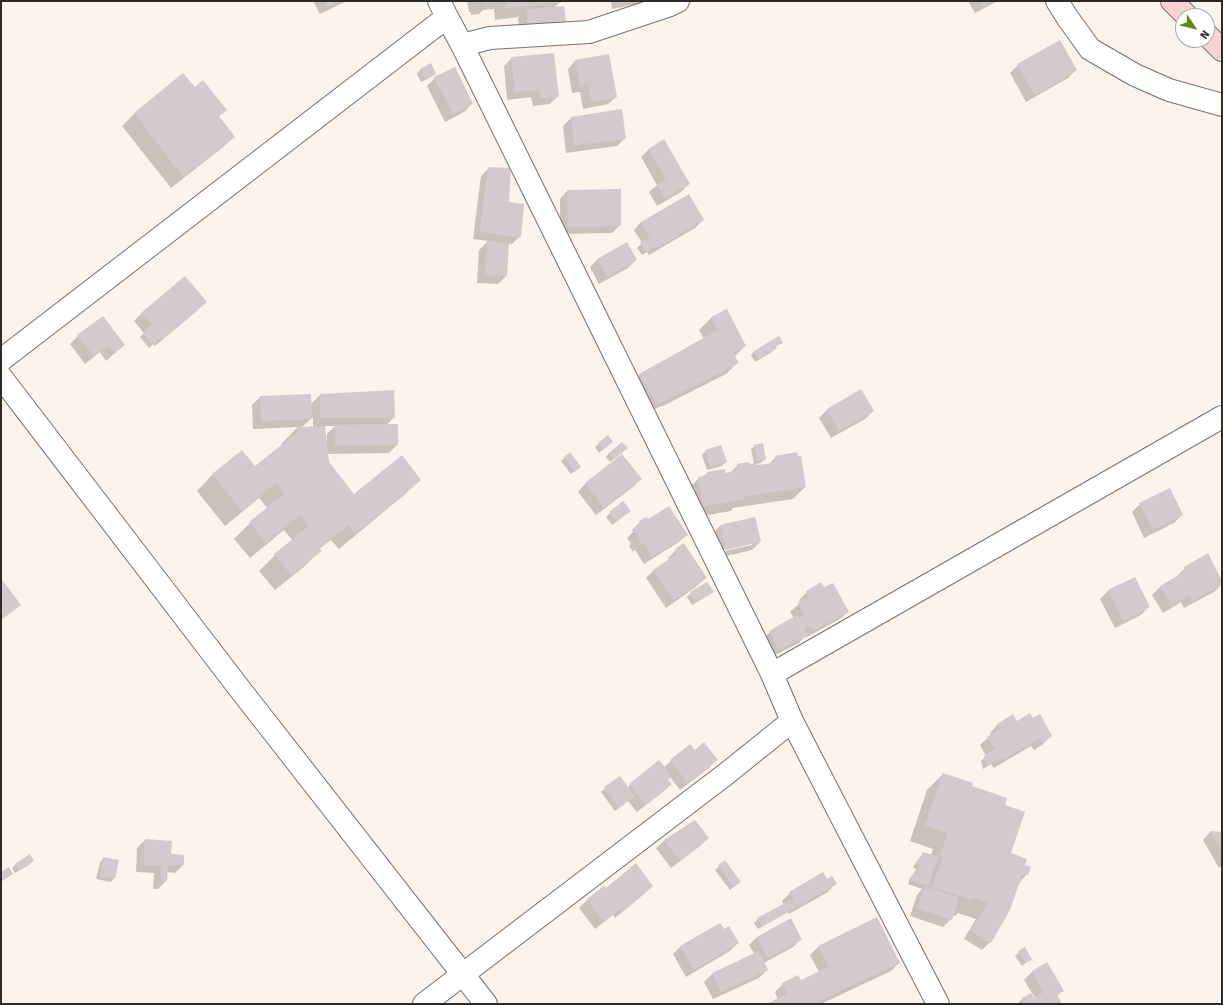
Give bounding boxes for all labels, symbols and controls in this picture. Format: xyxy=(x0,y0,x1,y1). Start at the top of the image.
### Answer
north arrow xyxy=(1175,8,1215,48)
text: N xyxy=(1197,28,1212,41)

